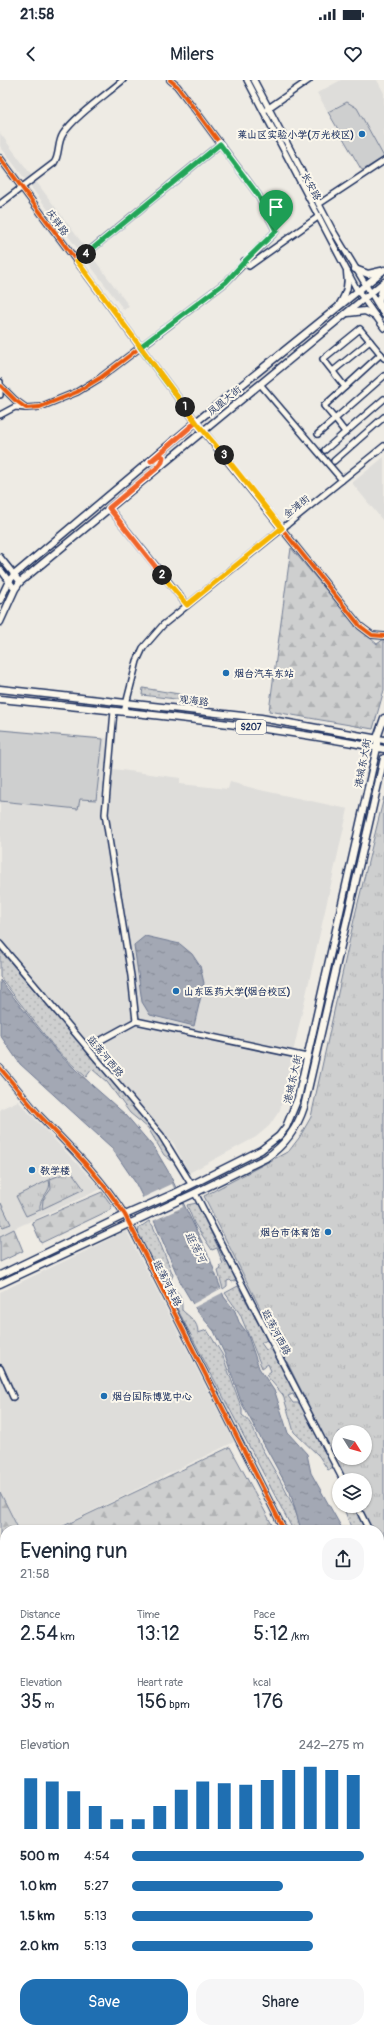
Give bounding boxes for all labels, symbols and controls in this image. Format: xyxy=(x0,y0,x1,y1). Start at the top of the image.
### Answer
text: 21:58 xyxy=(20,5,54,24)
icon: back xyxy=(20,43,42,65)
text: Milers xyxy=(170,43,214,66)
icon: heart xyxy=(342,43,364,65)
place label: 莱山区实验小学(万光校区) xyxy=(237,129,354,141)
marker: 莱山区实验小学(万光校区) xyxy=(357,129,367,139)
street label: 长安路 xyxy=(299,170,323,203)
pin xyxy=(259,190,293,231)
icon: arrive xyxy=(265,196,287,218)
street label: 庆祥路 xyxy=(44,207,71,238)
pin: 4 xyxy=(76,244,96,264)
text: 4 xyxy=(83,247,89,260)
street label: 凤凰大街 xyxy=(205,384,244,418)
pin: 1 xyxy=(175,397,195,417)
text: 1 xyxy=(183,400,187,413)
pin: 3 xyxy=(214,445,234,465)
text: 3 xyxy=(221,448,227,461)
street label: 金滩街 xyxy=(281,493,312,521)
pin: 2 xyxy=(152,565,172,585)
text: 2 xyxy=(159,568,165,581)
marker: 烟台汽车东站 xyxy=(221,668,231,678)
place label: 烟台汽车东站 xyxy=(234,668,294,680)
street label: 观海路 xyxy=(178,693,209,709)
road number: S207 xyxy=(236,720,266,734)
street label: 港城东大街 xyxy=(352,738,374,789)
marker: 山东医药大学(烟台校区) xyxy=(171,986,181,996)
place label: 山东医药大学(烟台校区) xyxy=(184,986,291,998)
street label: 逛荡河西路 xyxy=(85,1034,126,1080)
street label: 港城东大街 xyxy=(282,1054,304,1105)
marker: 教学楼 xyxy=(27,1165,37,1175)
place label: 教学楼 xyxy=(40,1165,70,1177)
place label: 烟台市体育馆 xyxy=(260,1227,320,1239)
marker: 烟台市体育馆 xyxy=(323,1227,333,1237)
water label: 逛荡河 xyxy=(182,1230,210,1267)
street label: 逛荡河东路 xyxy=(150,1258,184,1308)
street label: 逛荡河西路 xyxy=(259,1308,293,1357)
marker: 烟台国际博览中心 xyxy=(99,1391,109,1401)
place label: 烟台国际博览中心 xyxy=(112,1391,192,1403)
north arrow xyxy=(332,1425,372,1465)
map controls xyxy=(332,1425,372,1513)
button: layers xyxy=(332,1473,372,1513)
text: Evening run xyxy=(20,1537,128,1565)
button: share xyxy=(322,1538,364,1580)
text: 21:58 xyxy=(20,1566,49,1582)
text: Distance xyxy=(20,1608,60,1621)
text: Time xyxy=(137,1608,160,1621)
text: Pace xyxy=(253,1608,275,1621)
text: 2.54 xyxy=(20,1621,58,1646)
text: 13:12 xyxy=(137,1621,180,1646)
text: 5:12 xyxy=(253,1621,289,1646)
text: km xyxy=(58,1630,75,1643)
text: /km xyxy=(289,1630,309,1643)
text: Elevation xyxy=(20,1676,62,1689)
text: Heart rate xyxy=(137,1676,183,1689)
text: kcal xyxy=(253,1676,271,1689)
text: 35 xyxy=(20,1689,42,1714)
text: 156 xyxy=(137,1689,167,1714)
text: 176 xyxy=(253,1689,283,1714)
text: m xyxy=(42,1698,54,1711)
text: bpm xyxy=(167,1698,190,1711)
text: Elevation xyxy=(20,1737,70,1753)
text: 242–275 m xyxy=(299,1737,364,1753)
text: 500 m xyxy=(20,1848,59,1864)
text: 4:54 xyxy=(84,1848,110,1864)
text: 1.0 km xyxy=(20,1878,57,1894)
text: 5:27 xyxy=(84,1878,109,1894)
text: 1.5 km xyxy=(20,1908,55,1924)
text: 5:13 xyxy=(84,1908,107,1924)
text: 2.0 km xyxy=(20,1938,59,1954)
text: 5:13 xyxy=(84,1938,107,1954)
button: Save xyxy=(20,1979,188,2025)
button: Share xyxy=(196,1979,364,2025)

